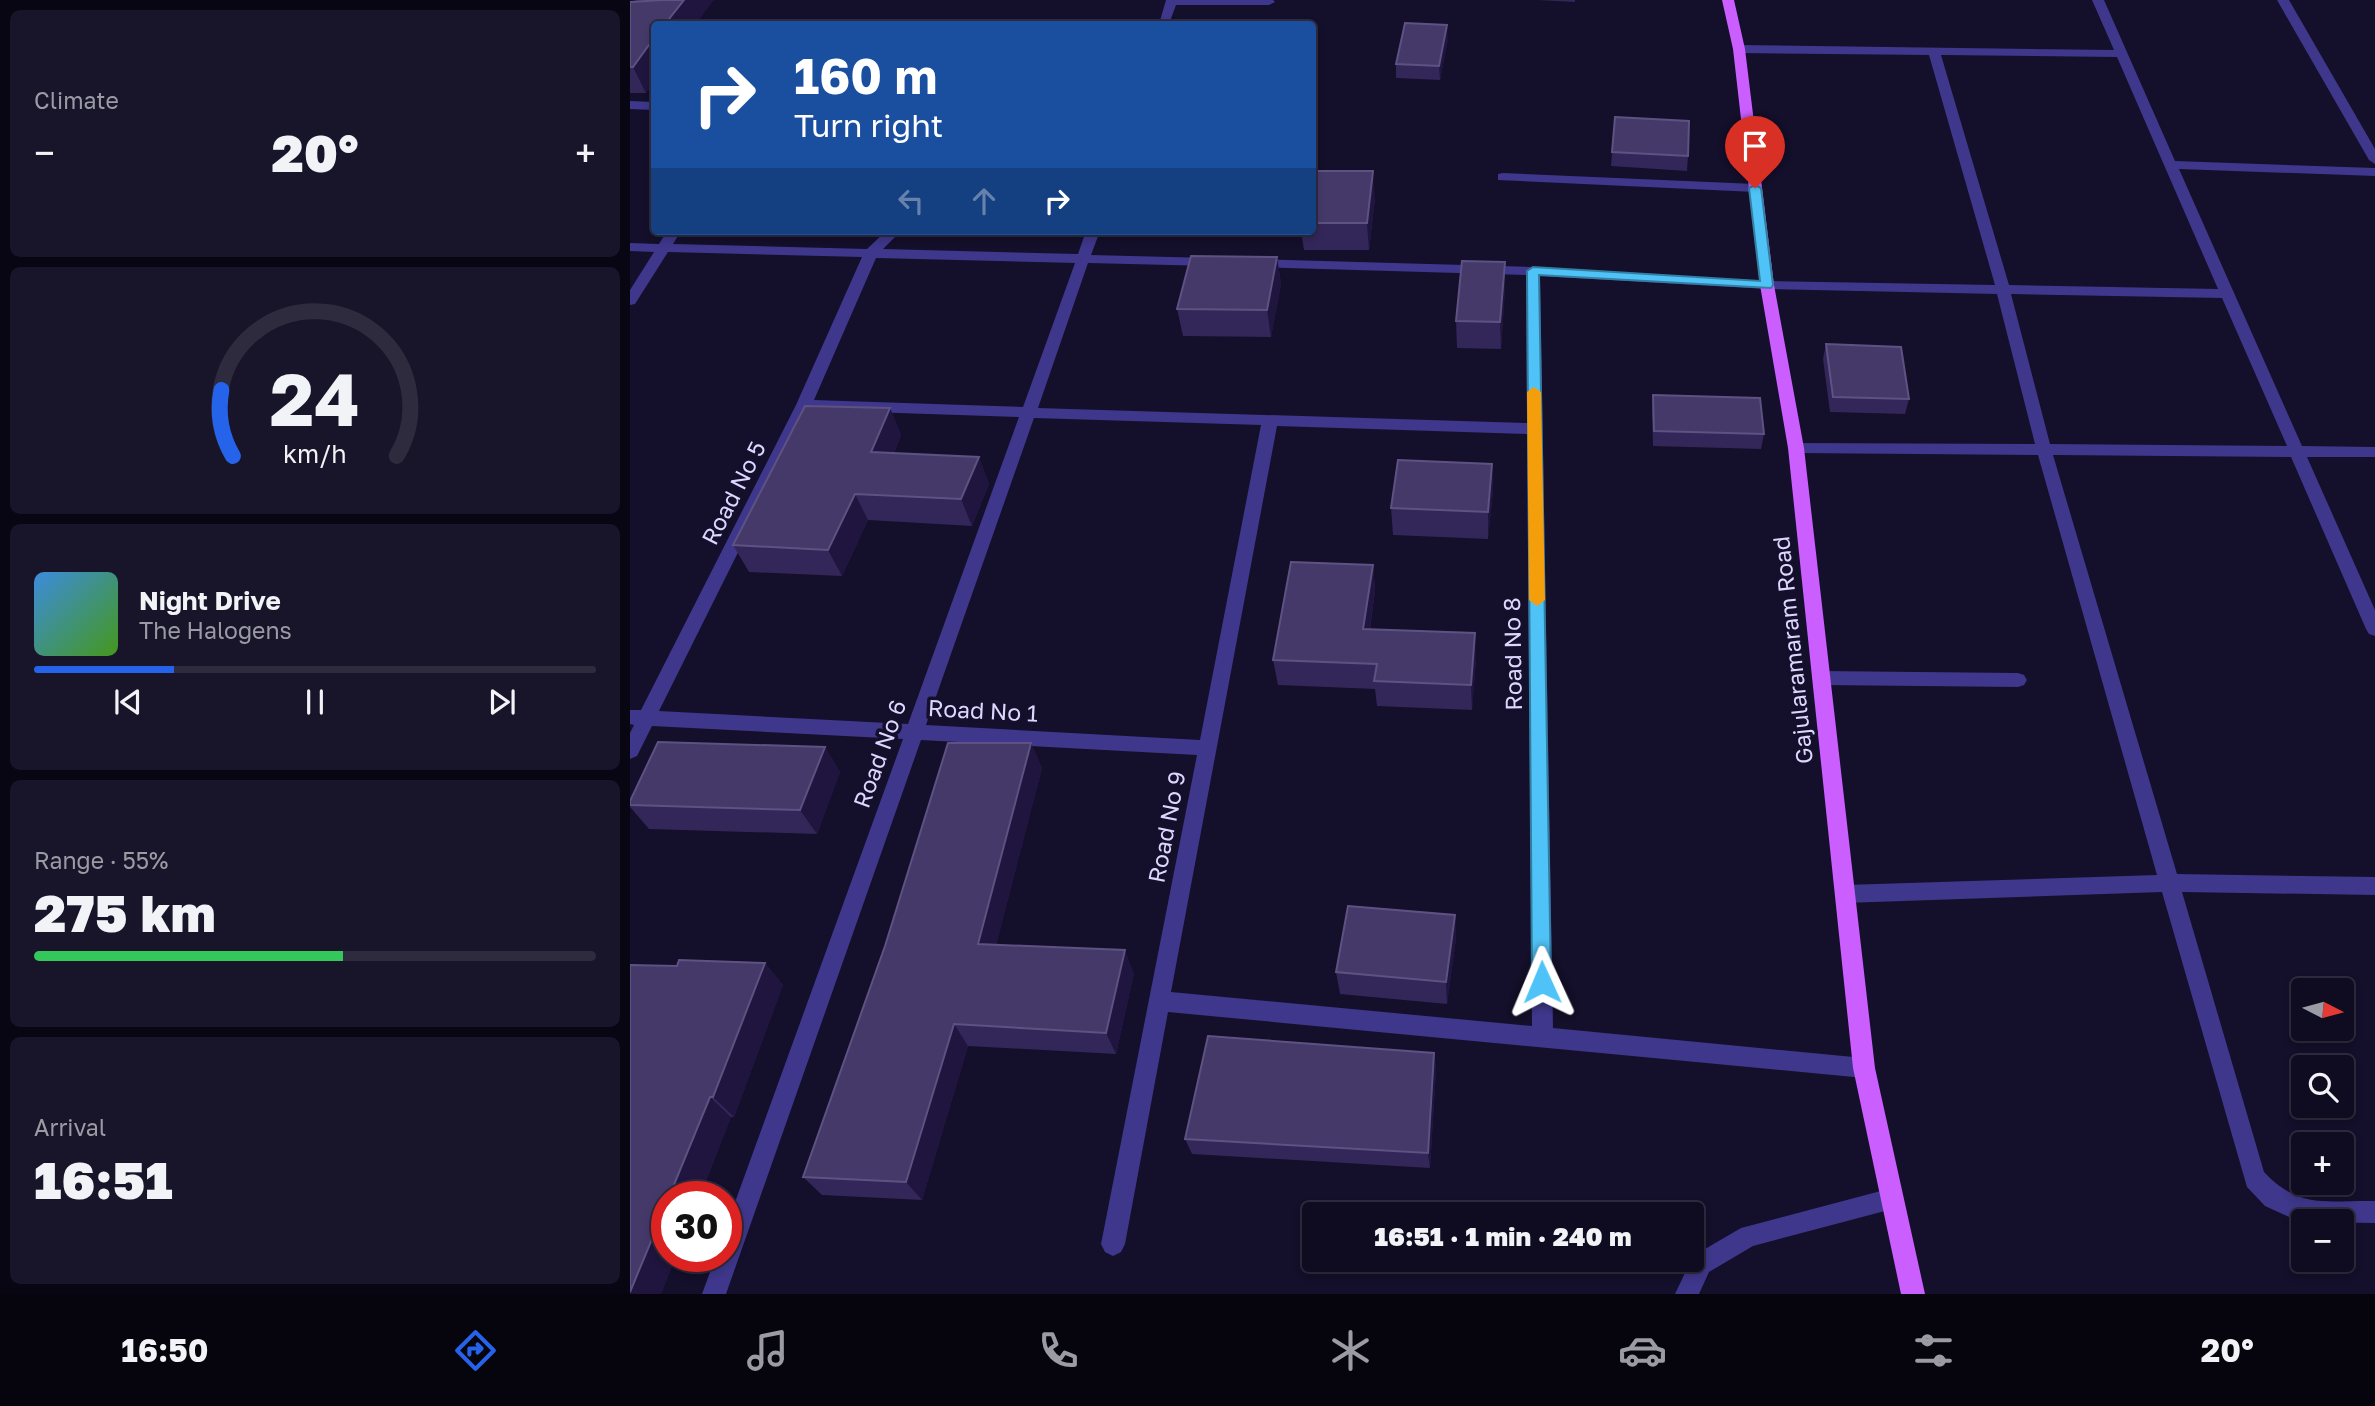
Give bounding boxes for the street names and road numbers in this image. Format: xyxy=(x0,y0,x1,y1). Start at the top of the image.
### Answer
street label: Road No 5 xyxy=(695,436,771,549)
street label: Gajularamaram Road xyxy=(1766,535,1818,765)
street label: Road No 8 xyxy=(1497,597,1527,711)
street label: Road No 1 xyxy=(927,693,1039,727)
street label: Road No 6 xyxy=(847,696,912,812)
street label: Road No 9 xyxy=(1141,769,1191,885)

